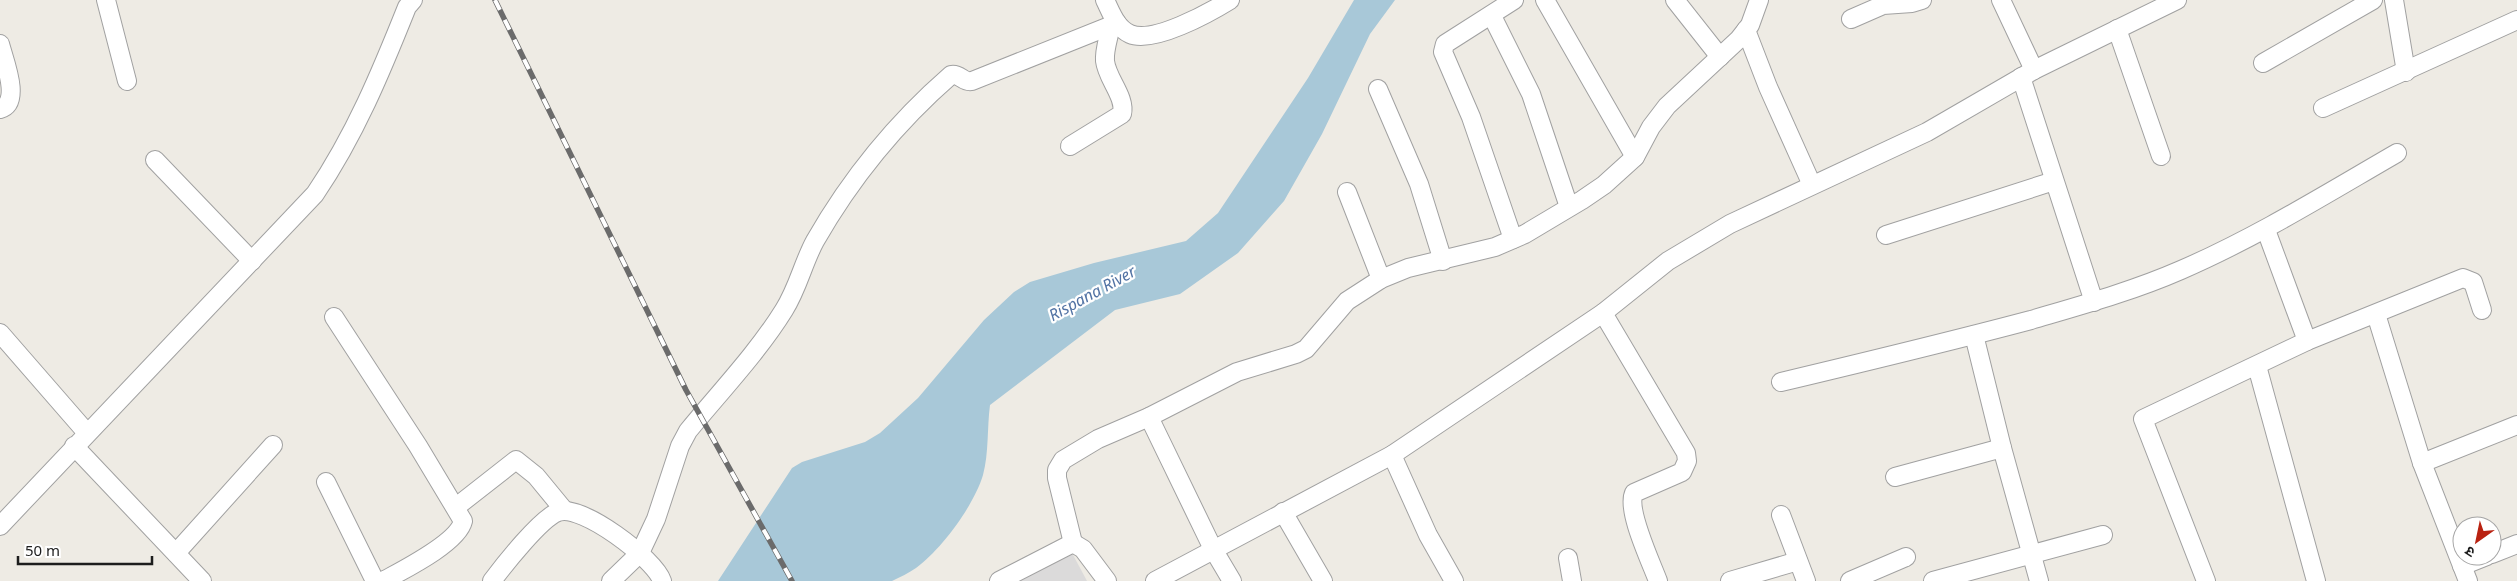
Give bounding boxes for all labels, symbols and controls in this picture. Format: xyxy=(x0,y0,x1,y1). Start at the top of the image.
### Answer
water label: Rispana River xyxy=(1045,260,1140,326)
north arrow xyxy=(2452,516,2502,566)
scale bar xyxy=(18,534,151,566)
text: 50 m xyxy=(25,540,60,560)
text: उ xyxy=(2460,542,2478,563)

